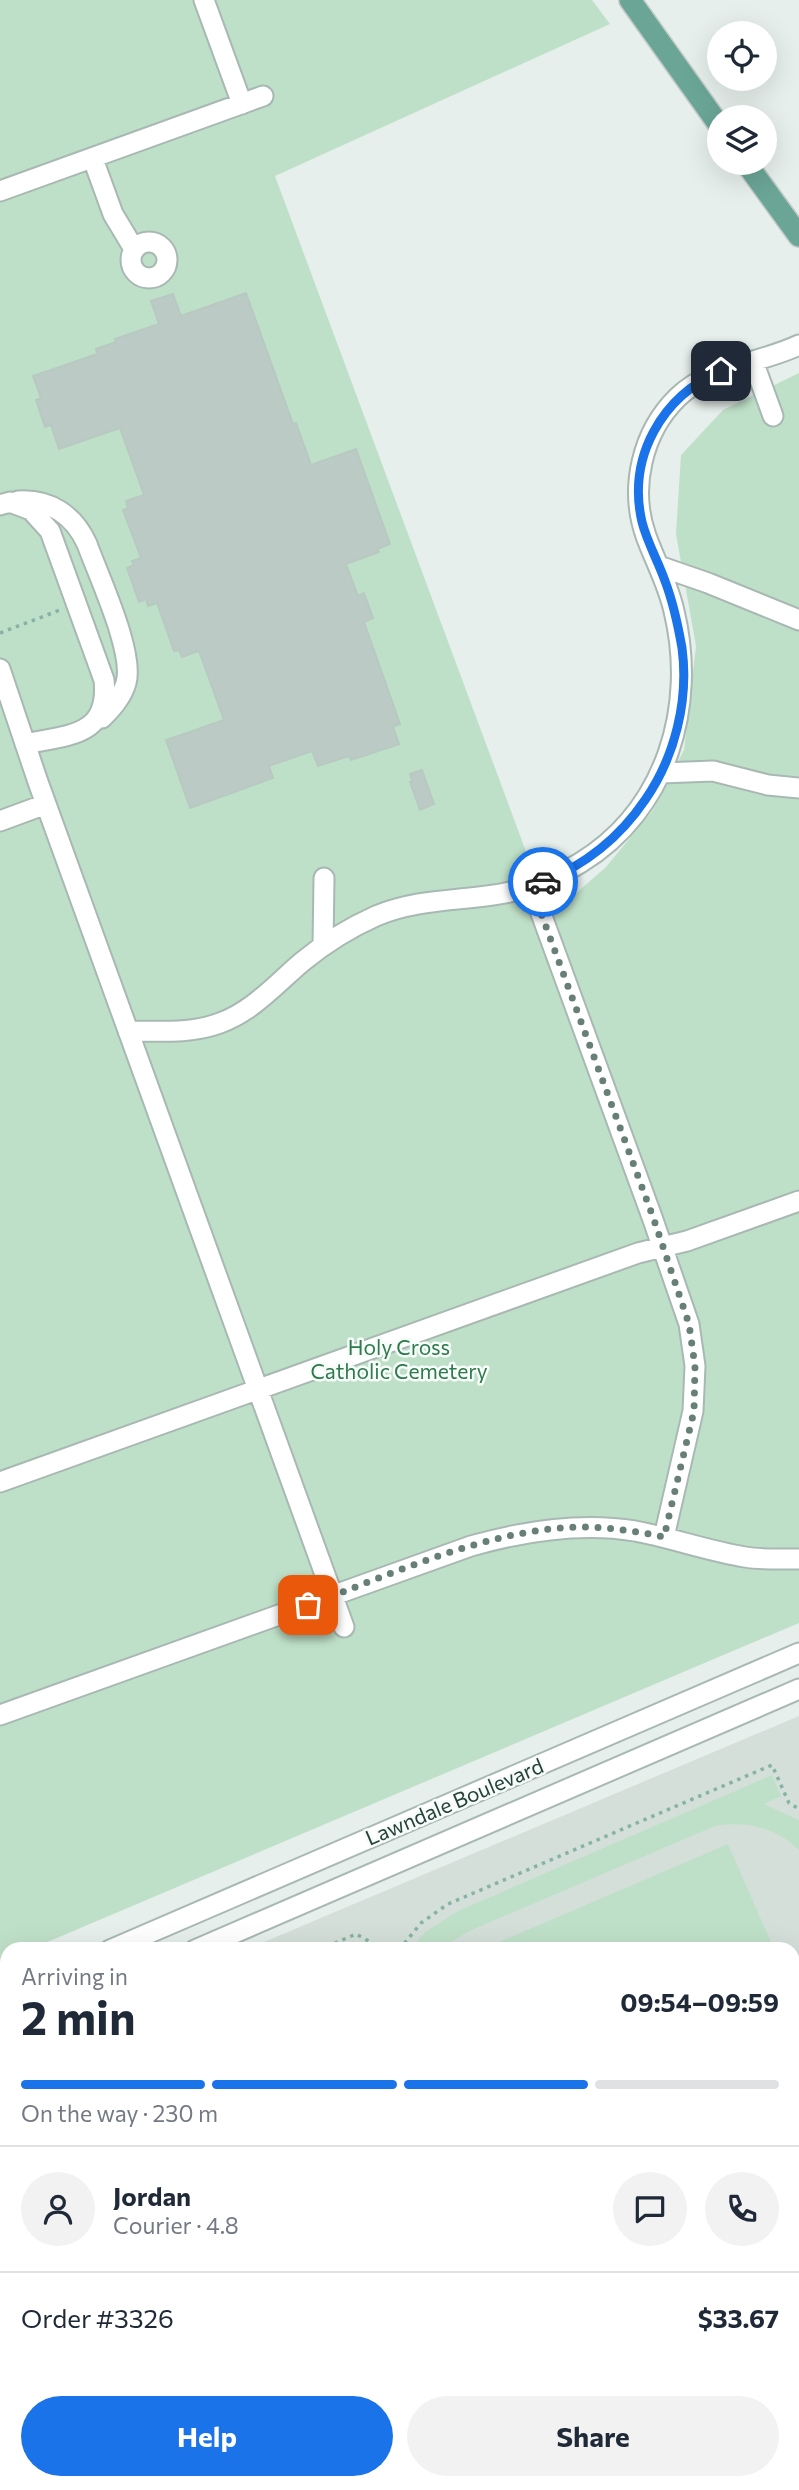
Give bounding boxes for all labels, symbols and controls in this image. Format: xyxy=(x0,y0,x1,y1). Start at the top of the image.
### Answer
map controls xyxy=(707,21,777,175)
button: locate xyxy=(707,21,777,91)
button: layers xyxy=(707,105,777,175)
pin xyxy=(691,341,751,401)
icon: home xyxy=(702,352,740,390)
courier xyxy=(508,847,578,917)
icon: car xyxy=(524,863,562,901)
park label: Holy Cross Catholic Cemetery xyxy=(310,1334,488,1383)
pin xyxy=(278,1575,338,1635)
icon: bag xyxy=(289,1586,327,1624)
street label: Lawndale Boulevard xyxy=(361,1752,547,1850)
text: Arriving in xyxy=(21,1962,128,1990)
text: 09:54–09:59 xyxy=(620,1986,779,2017)
text: 2 min xyxy=(21,1988,136,2044)
text: On the way · 230 m xyxy=(21,2099,218,2127)
button: person xyxy=(21,2172,95,2246)
button: chat xyxy=(613,2172,687,2246)
button: phone xyxy=(705,2172,779,2246)
text: Jordan xyxy=(113,2180,191,2211)
text: Courier · 4.8 xyxy=(113,2211,239,2239)
text: Order #3326 xyxy=(21,2302,174,2333)
text: $33.67 xyxy=(698,2302,779,2333)
button: Help xyxy=(21,2396,393,2476)
button: Share xyxy=(407,2396,779,2476)

